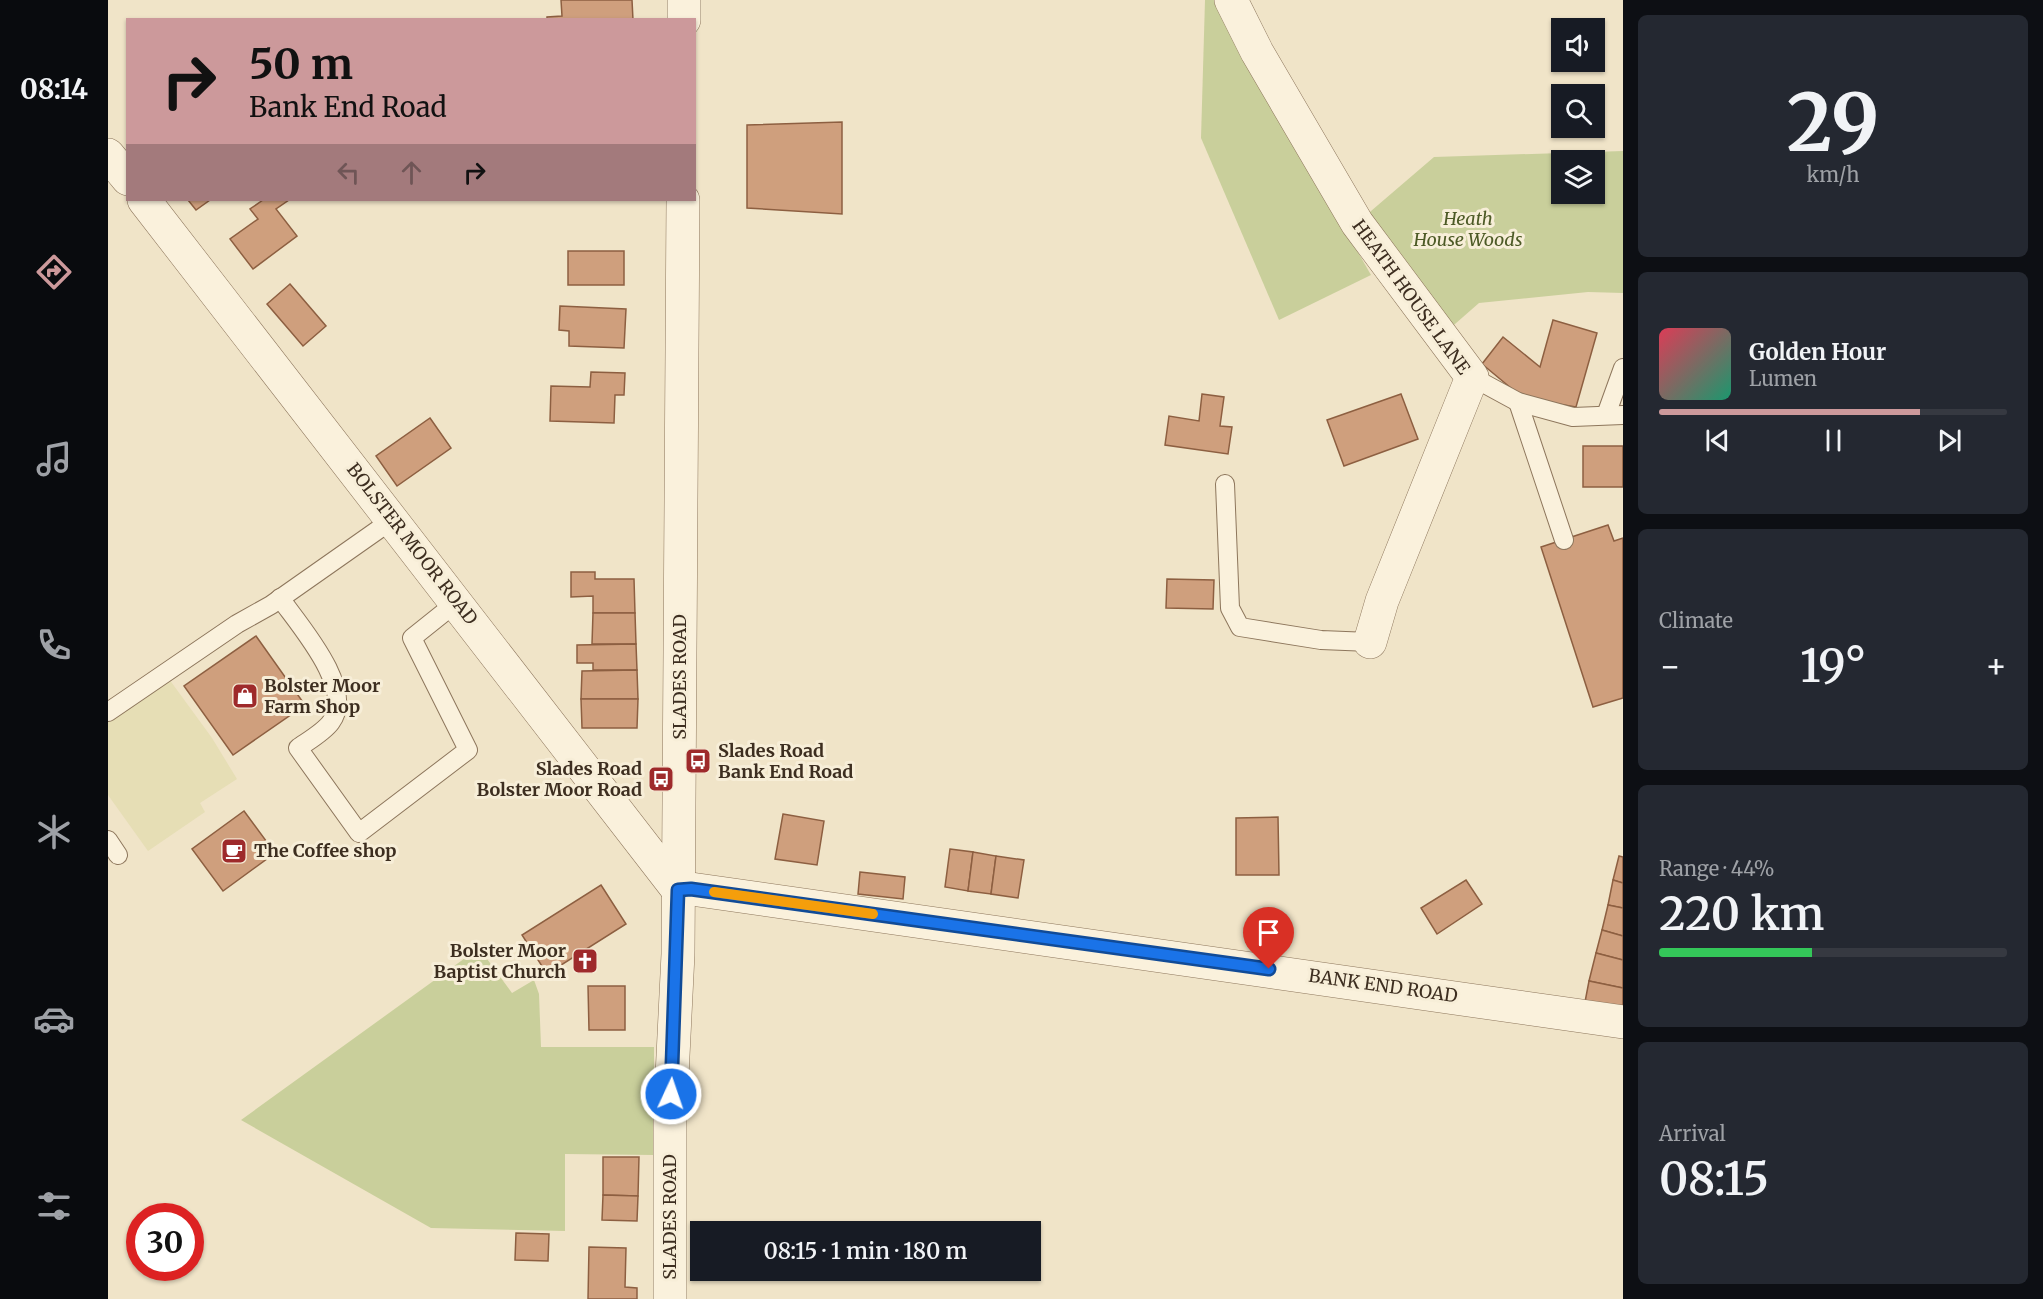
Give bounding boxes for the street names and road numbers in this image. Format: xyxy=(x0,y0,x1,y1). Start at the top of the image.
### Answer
street label: HEATH HOUSE LANE xyxy=(1348,215,1476,379)
street label: BOLSTER MOOR ROAD xyxy=(342,458,483,629)
street label: SLADES ROAD xyxy=(668,614,691,740)
street label: BANK END ROAD xyxy=(1307,964,1459,1007)
street label: SLADES ROAD xyxy=(658,1154,681,1280)

